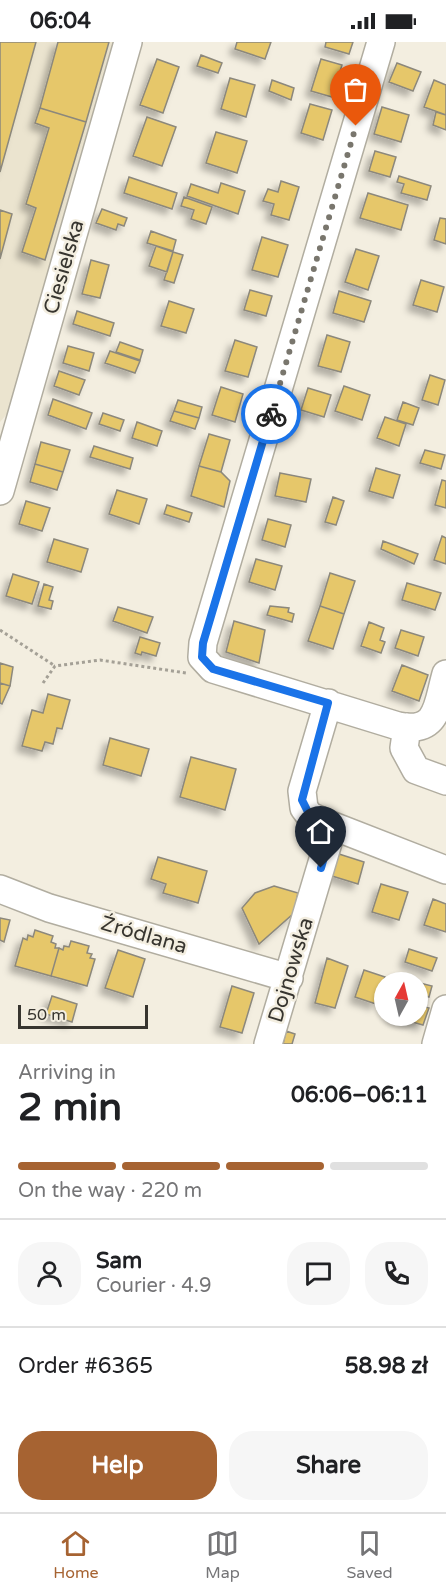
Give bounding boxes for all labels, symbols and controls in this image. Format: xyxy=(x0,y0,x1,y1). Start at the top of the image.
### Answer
text: 06:04 xyxy=(30,8,91,34)
pin xyxy=(330,64,381,126)
icon: bag xyxy=(339,73,372,106)
street label: Ciesielska xyxy=(39,217,89,317)
courier xyxy=(241,384,301,444)
icon: bike xyxy=(255,398,288,431)
pin xyxy=(295,806,346,868)
icon: home xyxy=(304,815,337,848)
street label: Źródlana xyxy=(98,911,190,959)
street label: Dojnowska xyxy=(263,914,319,1026)
north arrow xyxy=(374,972,428,1026)
map controls xyxy=(374,972,428,1026)
scale bar xyxy=(18,1002,148,1030)
text: 50 m xyxy=(27,1005,66,1025)
text: Arriving in xyxy=(18,1061,116,1085)
text: 06:06–06:11 xyxy=(291,1082,428,1108)
text: 2 min xyxy=(18,1084,122,1131)
text: On the way · 220 m xyxy=(18,1179,202,1203)
button: person xyxy=(18,1242,81,1305)
button: chat xyxy=(287,1242,350,1305)
button: phone xyxy=(365,1242,428,1305)
text: Sam xyxy=(96,1248,142,1274)
text: Courier · 4.9 xyxy=(96,1274,211,1298)
text: Order #6365 xyxy=(18,1353,153,1379)
text: 58.98 zł xyxy=(345,1353,428,1379)
button: Help xyxy=(18,1431,217,1500)
button: Share xyxy=(229,1431,428,1500)
tab: Home xyxy=(53,1527,99,1583)
tab: Map xyxy=(205,1527,240,1583)
tab: Saved xyxy=(346,1527,393,1583)

